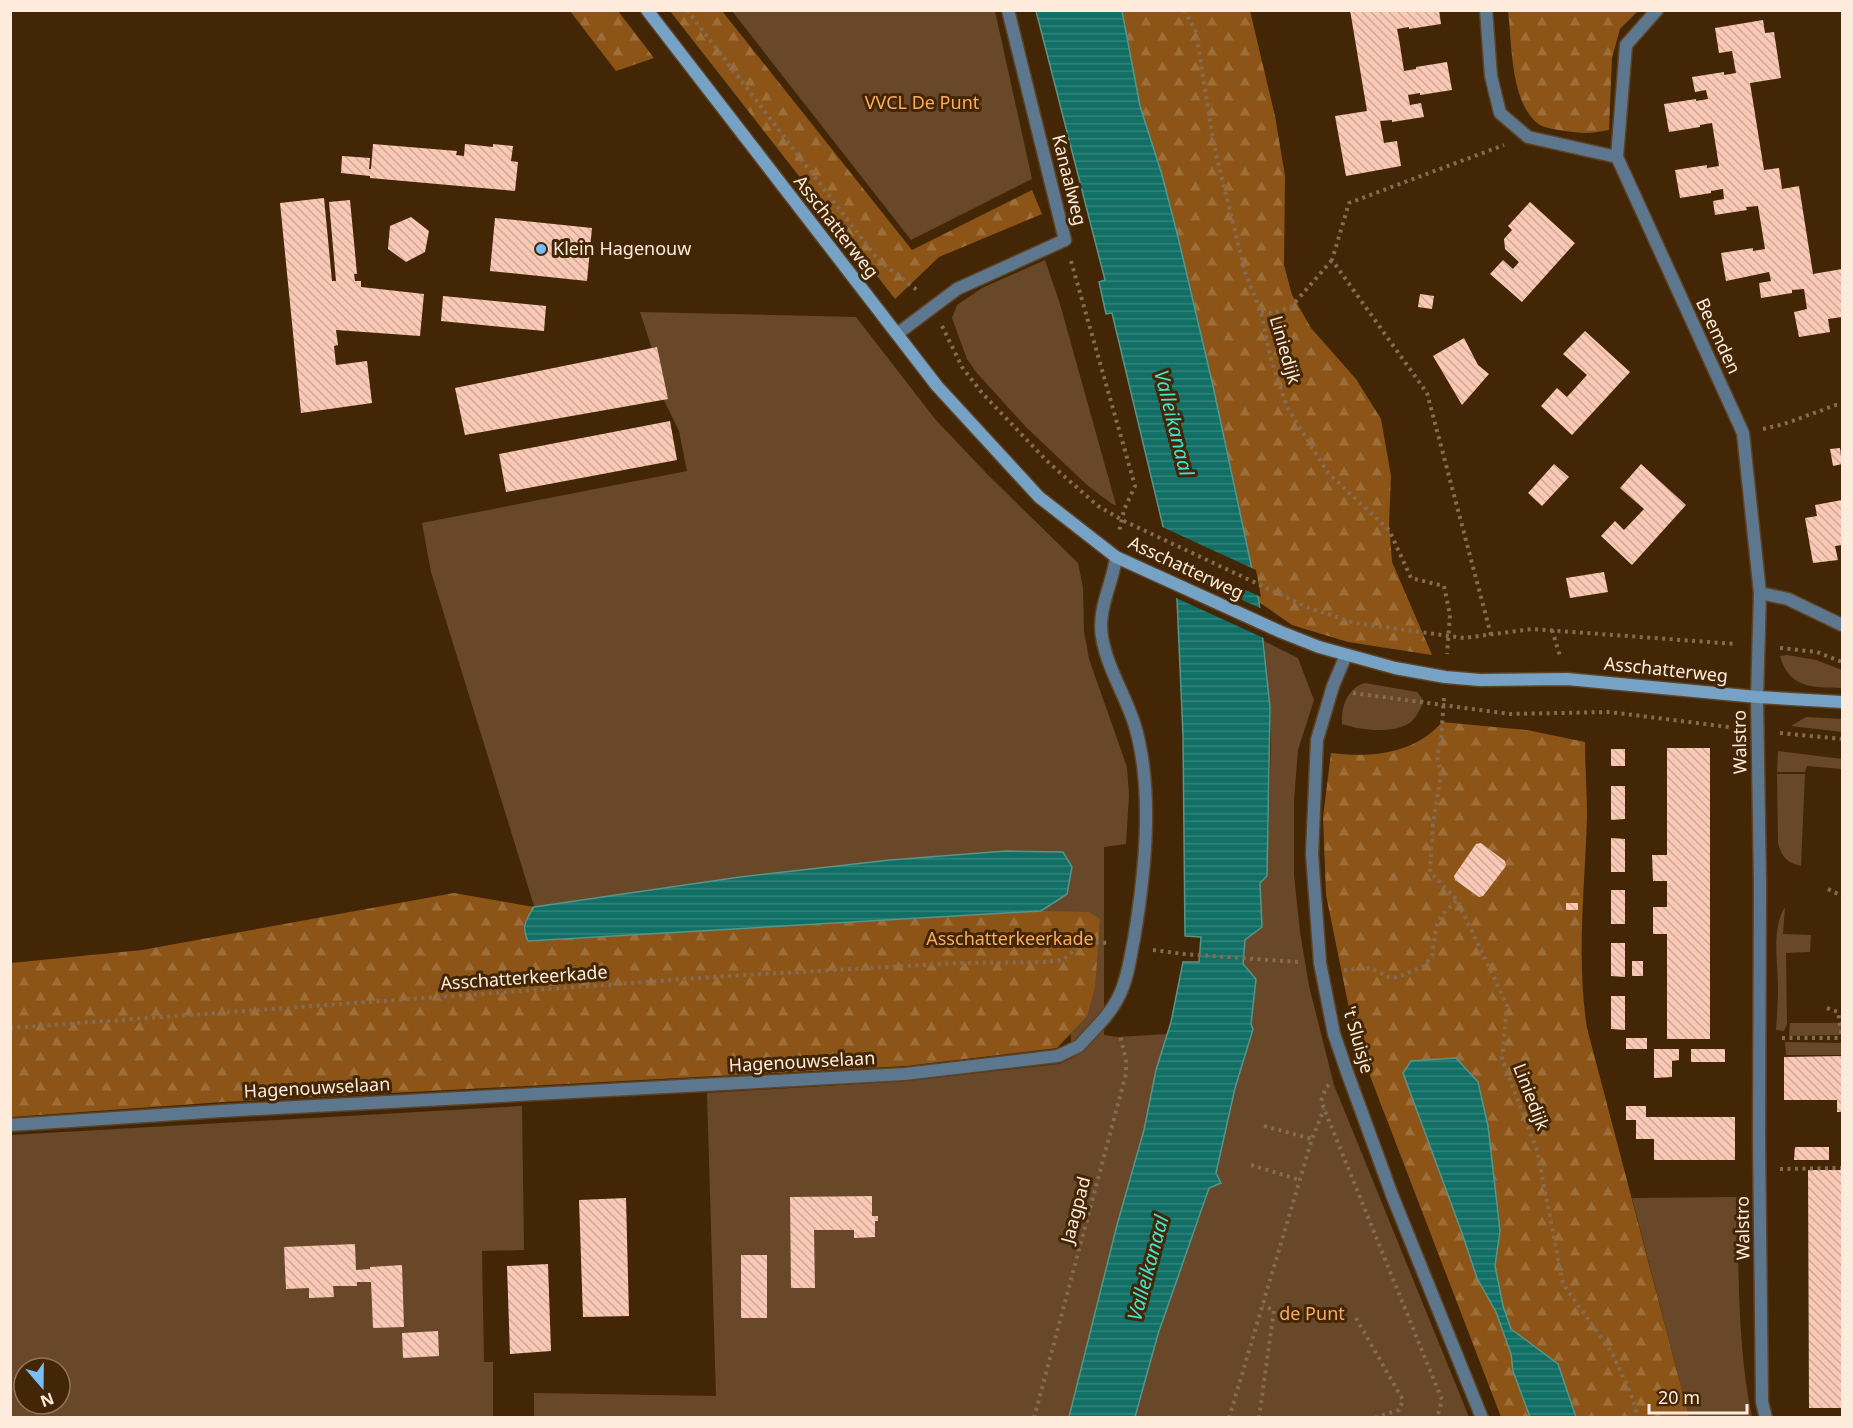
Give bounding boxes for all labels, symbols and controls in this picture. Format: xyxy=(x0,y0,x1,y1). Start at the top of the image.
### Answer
park label: VVCL De Punt xyxy=(865,90,980,114)
street label: Kanaalweg xyxy=(1047,132,1093,228)
street label: Asschatterweg xyxy=(789,170,885,283)
place label: Klein Hagenouw xyxy=(553,236,691,260)
marker: Klein Hagenouw xyxy=(534,242,548,256)
street label: Beemden xyxy=(1691,294,1747,377)
street label: Liniedijk xyxy=(1265,313,1307,387)
water label: Valleikanaal xyxy=(1148,367,1201,479)
street label: Asschatterweg xyxy=(1125,530,1248,604)
street label: Asschatterweg xyxy=(1603,651,1729,687)
street label: Walstro xyxy=(1726,710,1752,774)
park label: Asschatterkeerkade xyxy=(926,926,1094,950)
street label: Asschatterkeerkade xyxy=(440,959,608,995)
street label: 't Sluisje xyxy=(1338,1003,1380,1076)
street label: Hagenouwselaan xyxy=(728,1045,876,1077)
street label: Liniedijk xyxy=(1508,1060,1556,1134)
street label: Hagenouwselaan xyxy=(243,1071,391,1103)
street label: Jaagpad xyxy=(1054,1174,1095,1248)
street label: Walstro xyxy=(1729,1196,1755,1260)
water label: Valleikanaal xyxy=(1120,1211,1175,1324)
park label: de Punt xyxy=(1279,1301,1345,1325)
north arrow xyxy=(12,1356,72,1416)
scale bar xyxy=(1649,1377,1746,1415)
text: 20 m xyxy=(1658,1385,1700,1409)
text: N xyxy=(37,1388,57,1413)

